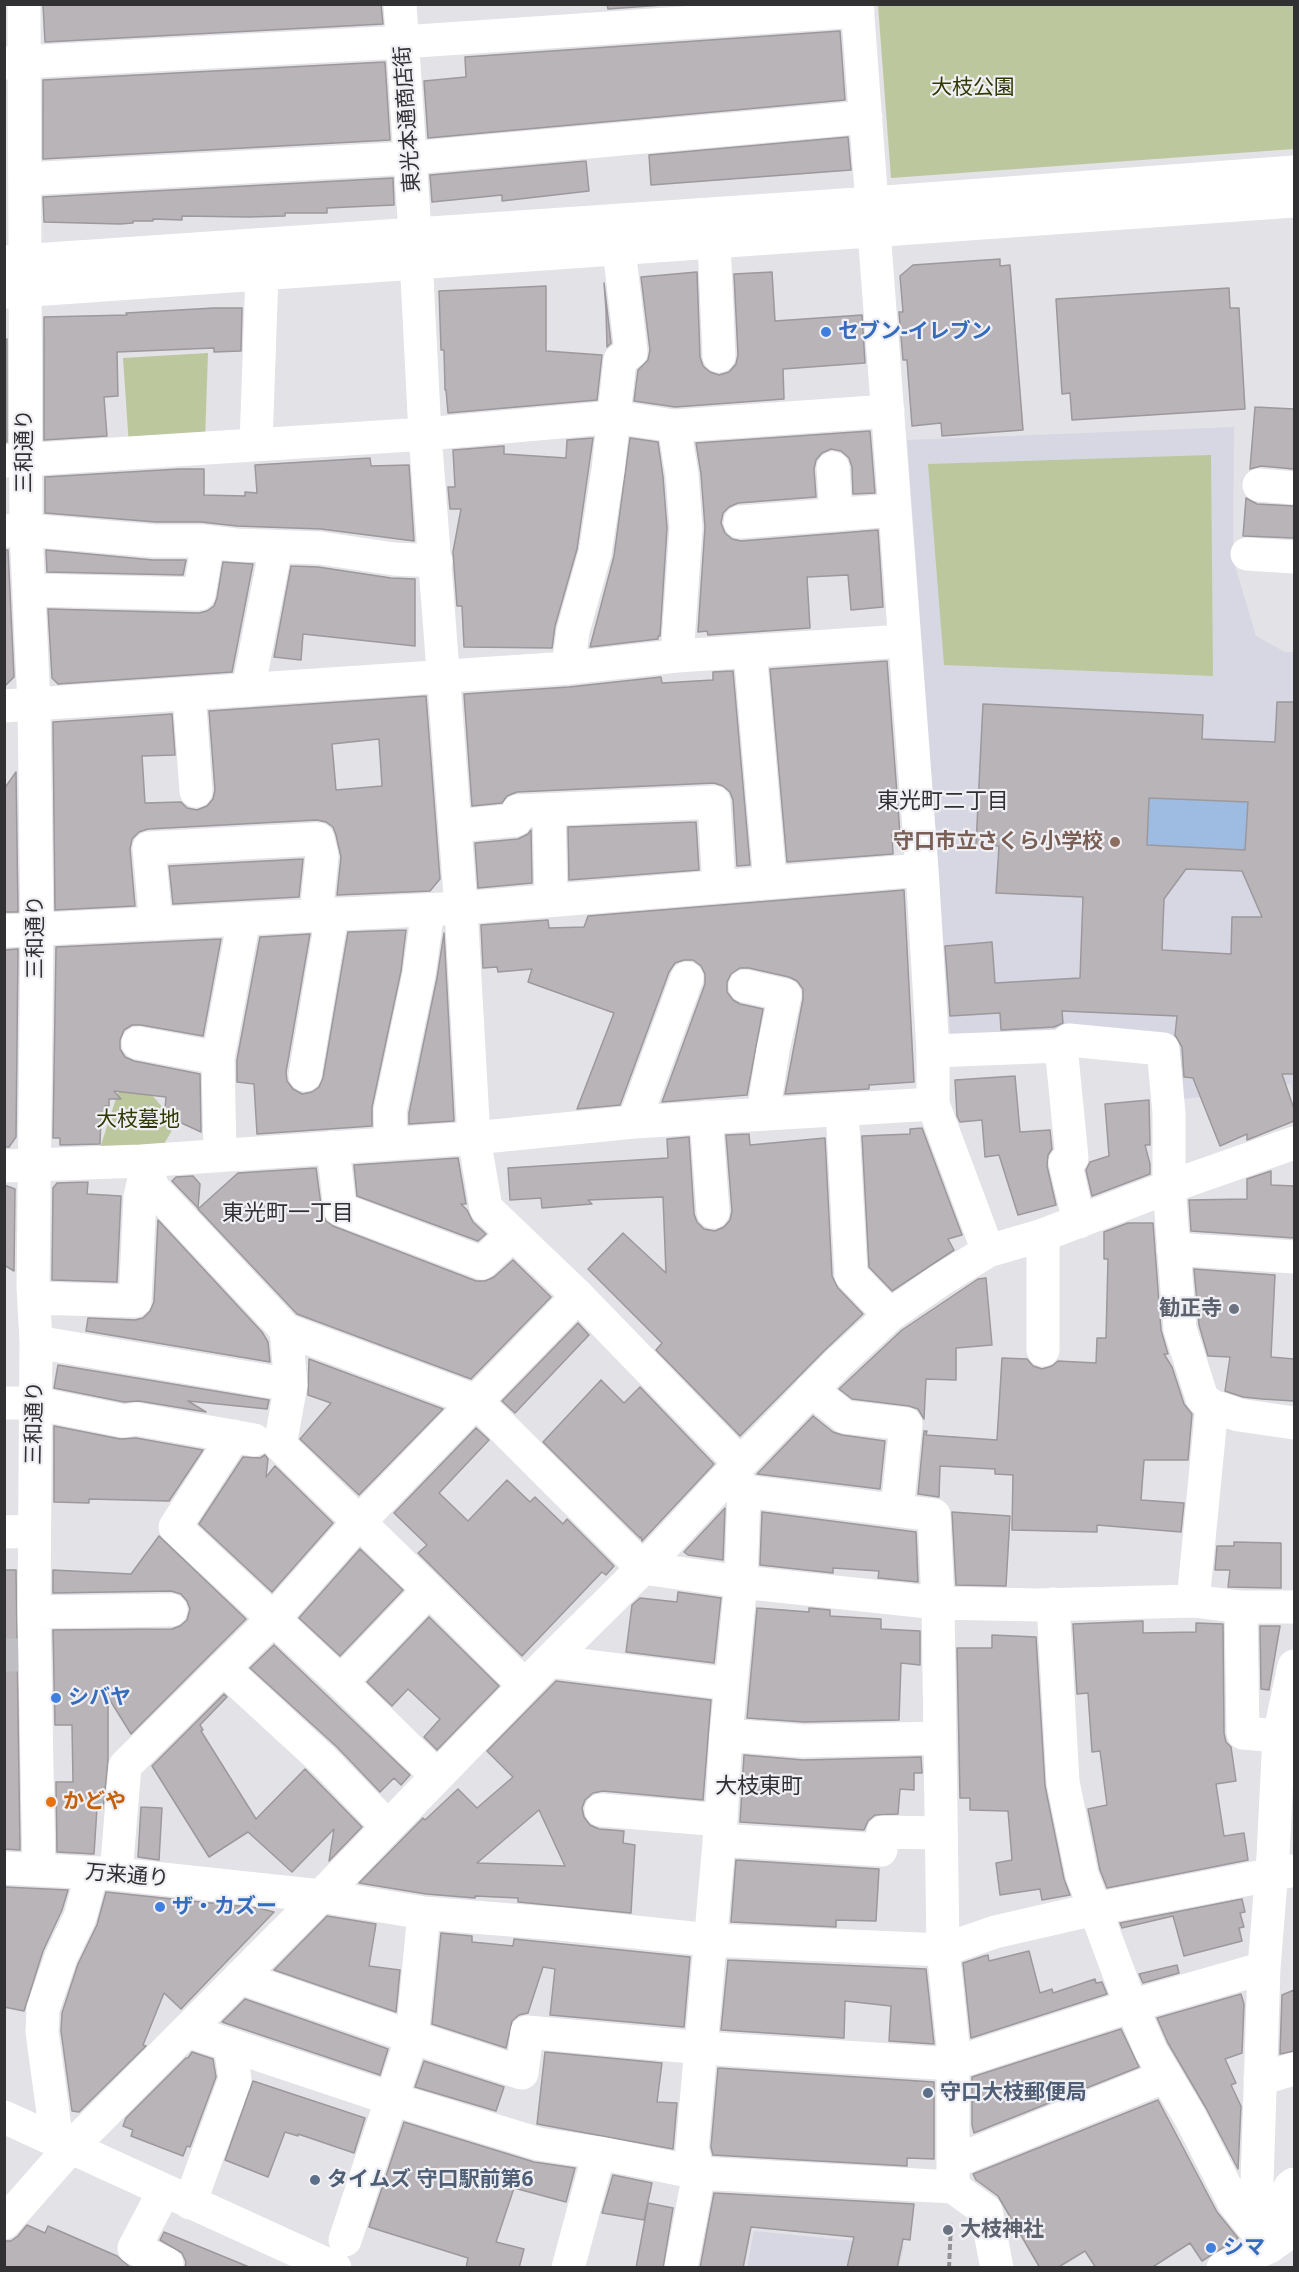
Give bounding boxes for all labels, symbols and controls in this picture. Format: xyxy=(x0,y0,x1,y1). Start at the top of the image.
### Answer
street label: 東光本通商店街 xyxy=(390,45,426,193)
park label: 大枝公園 xyxy=(931,75,1015,101)
place label: セブン-イレブン xyxy=(838,319,992,345)
marker: セブン-イレブン xyxy=(819,325,833,339)
street label: 三和通り xyxy=(12,409,38,493)
district label: 東光町二丁目 xyxy=(877,789,1009,815)
place label: 守口市立さくら小学校 xyxy=(893,829,1103,855)
marker: 守口市立さくら小学校 xyxy=(1108,835,1122,849)
street label: 三和通り xyxy=(23,895,49,979)
park label: 大枝墓地 xyxy=(96,1107,180,1133)
district label: 東光町一丁目 xyxy=(222,1201,354,1227)
place label: 勧正寺 xyxy=(1159,1296,1222,1322)
marker: 勧正寺 xyxy=(1227,1302,1241,1316)
street label: 三和通り xyxy=(22,1381,48,1465)
place label: シバヤ xyxy=(68,1685,131,1711)
marker: シバヤ xyxy=(49,1691,63,1705)
district label: 大枝東町 xyxy=(715,1774,803,1800)
place label: かどや xyxy=(63,1789,126,1815)
marker: かどや xyxy=(44,1795,58,1809)
street label: 万来通り xyxy=(84,1860,170,1892)
place label: ザ・カズー xyxy=(172,1894,277,1920)
marker: ザ・カズー xyxy=(153,1900,167,1914)
place label: 守口大枝郵便局 xyxy=(940,2080,1087,2106)
marker: 守口大枝郵便局 xyxy=(921,2086,935,2100)
place label: タイムズ 守口駅前第6 xyxy=(327,2167,533,2193)
marker: タイムズ 守口駅前第6 xyxy=(308,2173,322,2187)
place label: 大枝神社 xyxy=(960,2217,1044,2243)
marker: 大枝神社 xyxy=(941,2223,955,2237)
place label: シマ xyxy=(1223,2235,1265,2261)
marker: シマ xyxy=(1204,2241,1218,2255)

